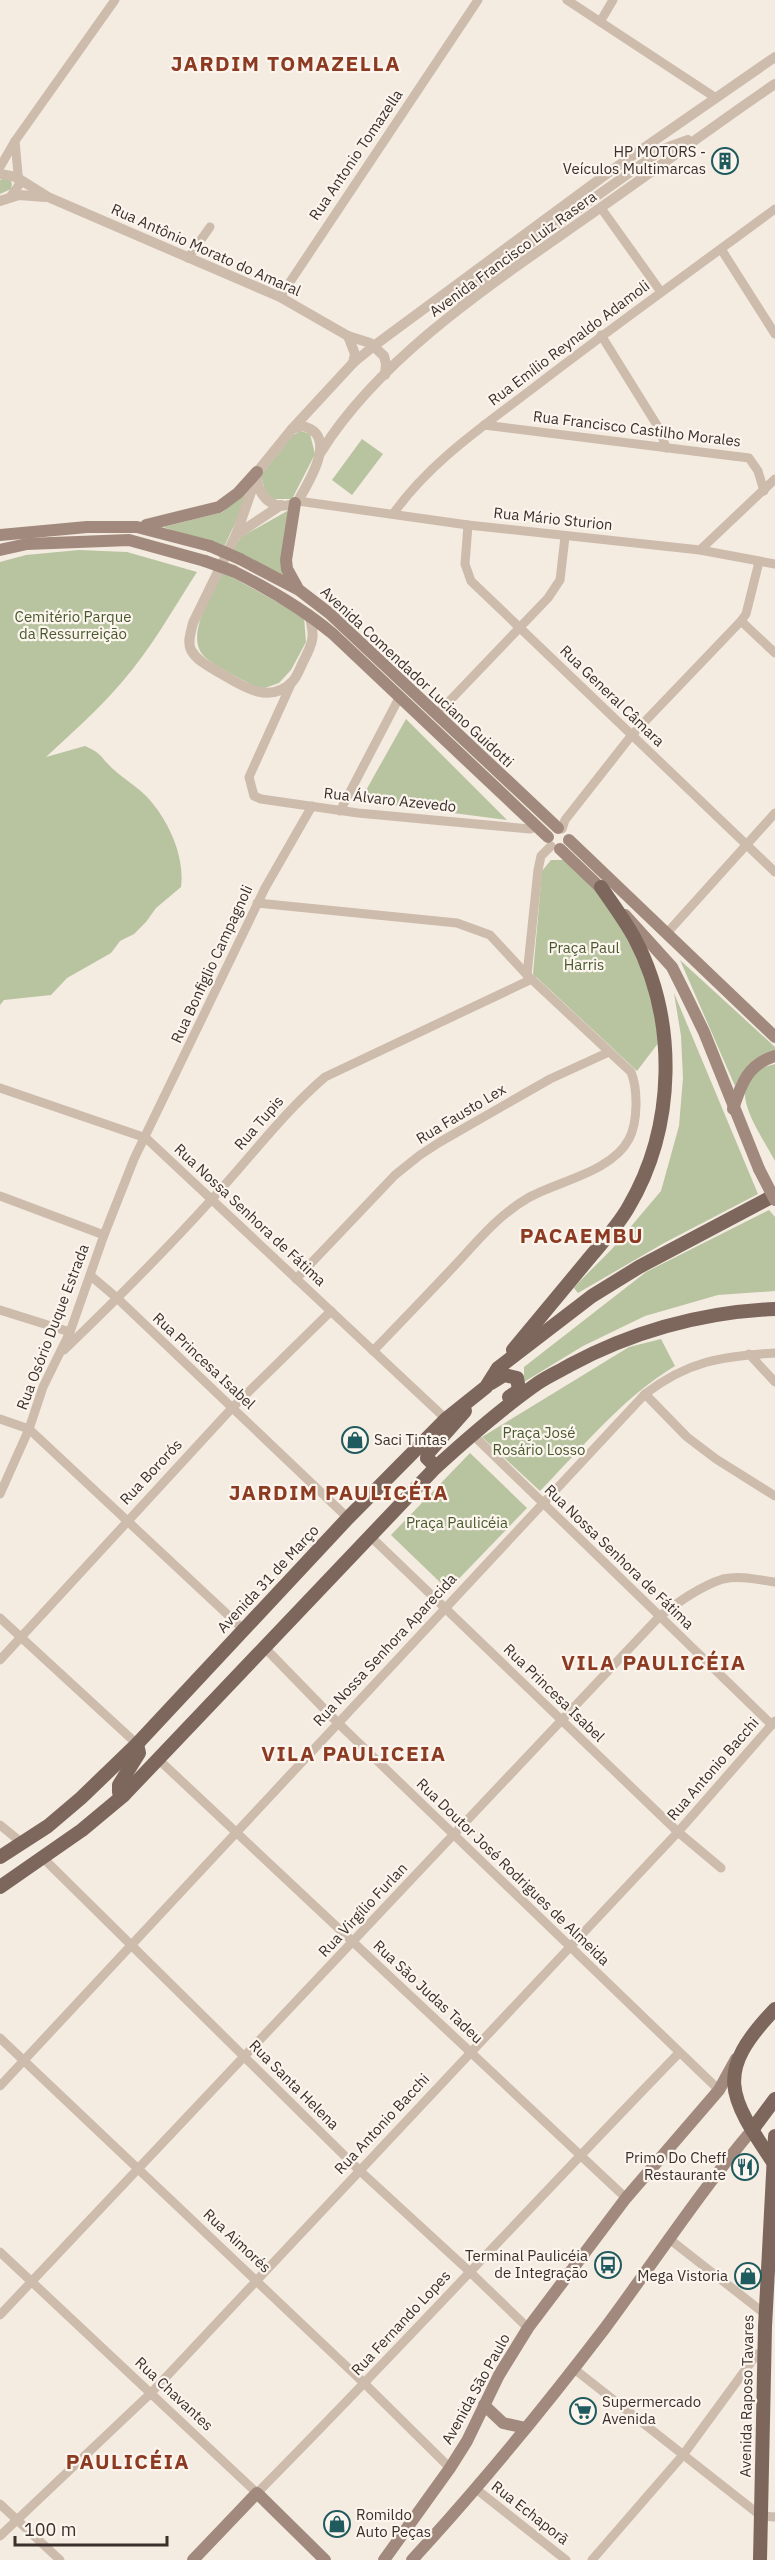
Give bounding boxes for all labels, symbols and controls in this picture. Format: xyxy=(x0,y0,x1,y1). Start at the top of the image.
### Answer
district label: JARDIM TOMAZELLA xyxy=(171,49,401,77)
street label: Rua Antonio Tomazella xyxy=(305,86,406,224)
place label: HP MOTORS - Veículos Multimarcas xyxy=(563,142,706,178)
building icon: HP MOTORS - Veículos Multimarcas xyxy=(710,146,740,176)
street label: Avenida Francisco Luiz Rasera xyxy=(425,187,600,321)
street label: Rua Antônio Morato do Amaral xyxy=(108,199,304,300)
street label: Rua Emílio Reynaldo Adamoli xyxy=(484,276,653,409)
street label: Rua Francisco Castilho Morales xyxy=(532,406,742,451)
street label: Rua Mário Sturion xyxy=(493,503,614,534)
street label: Avenida Comendador Luciano Guidotti xyxy=(317,582,518,771)
park label: Cemitério Parque da Ressurreição xyxy=(15,607,131,643)
street label: Rua General Câmara xyxy=(556,641,669,750)
street label: Rua Álvaro Azevedo xyxy=(323,783,457,816)
street label: Rua Bonfiglio Campagnoli xyxy=(167,882,257,1046)
park label: Praça Paul Harris xyxy=(548,938,620,974)
street label: Rua Fausto Lex xyxy=(412,1079,509,1148)
street label: Rua Tupis xyxy=(230,1092,287,1154)
street label: Rua Nossa Senhora de Fátima xyxy=(171,1139,330,1290)
district label: PACAEMBU xyxy=(520,1221,644,1249)
street label: Rua Osório Duque Estrada xyxy=(12,1241,93,1412)
street label: Rua Princesa Isabel xyxy=(149,1308,260,1413)
park label: Praça José Rosário Losso xyxy=(493,1423,585,1459)
shop icon: Saci Tintas xyxy=(340,1425,370,1455)
place label: Saci Tintas xyxy=(374,1430,447,1449)
street label: Rua Bororós xyxy=(115,1435,186,1508)
district label: JARDIM PAULICÉIA xyxy=(229,1478,449,1506)
street label: Rua Nossa Senhora de Fátima xyxy=(541,1480,698,1633)
park label: Praça Paulicéia xyxy=(406,1513,508,1532)
street label: Avenida 31 de Março xyxy=(213,1521,323,1637)
street label: Rua Nossa Senhora Aparecida xyxy=(309,1569,461,1730)
street label: Rua Princesa Isabel xyxy=(500,1640,609,1746)
district label: VILA PAULICÉIA xyxy=(561,1648,747,1676)
street label: Rua Antonio Bacchi xyxy=(663,1713,763,1824)
district label: VILA PAULICEIA xyxy=(261,1739,447,1767)
street label: Rua Doutor José Rodrigues de Almeida xyxy=(413,1774,614,1969)
street label: Rua Virgílio Furlan xyxy=(314,1859,411,1961)
street label: Rua São Judas Tadeu xyxy=(370,1936,487,2047)
street label: Rua Santa Helena xyxy=(245,2036,343,2134)
street label: Rua Antonio Bacchi xyxy=(330,2069,433,2178)
place label: Primo Do Cheff Restaurante xyxy=(625,2148,726,2184)
restaurant icon: Primo Do Cheff Restaurante xyxy=(730,2152,760,2182)
street label: Rua Aimorés xyxy=(200,2205,275,2277)
place label: Terminal Paulicéia de Integração xyxy=(465,2246,588,2282)
bus stop icon: Terminal Paulicéia de Integração xyxy=(593,2250,623,2280)
shop icon: Mega Vistoria xyxy=(733,2261,763,2291)
street label: Rua Fernando Lopes xyxy=(347,2266,454,2379)
place label: Mega Vistoria xyxy=(637,2266,728,2285)
street label: Avenida Raposo Tavares xyxy=(736,2314,757,2478)
street label: Avenida São Paulo xyxy=(437,2330,514,2448)
street label: Rua Chavantes xyxy=(131,2353,217,2435)
place label: Supermercado Avenida xyxy=(602,2392,701,2428)
supermarket icon: Supermercado Avenida xyxy=(568,2396,598,2426)
district label: PAULICÉIA xyxy=(66,2447,190,2475)
street label: Rua Echaporã xyxy=(488,2477,573,2549)
place label: Romildo Auto Peças xyxy=(356,2505,431,2541)
scale bar xyxy=(15,2509,166,2547)
shop icon: Romildo Auto Peças xyxy=(322,2509,352,2539)
text: 100 m xyxy=(24,2518,76,2541)

